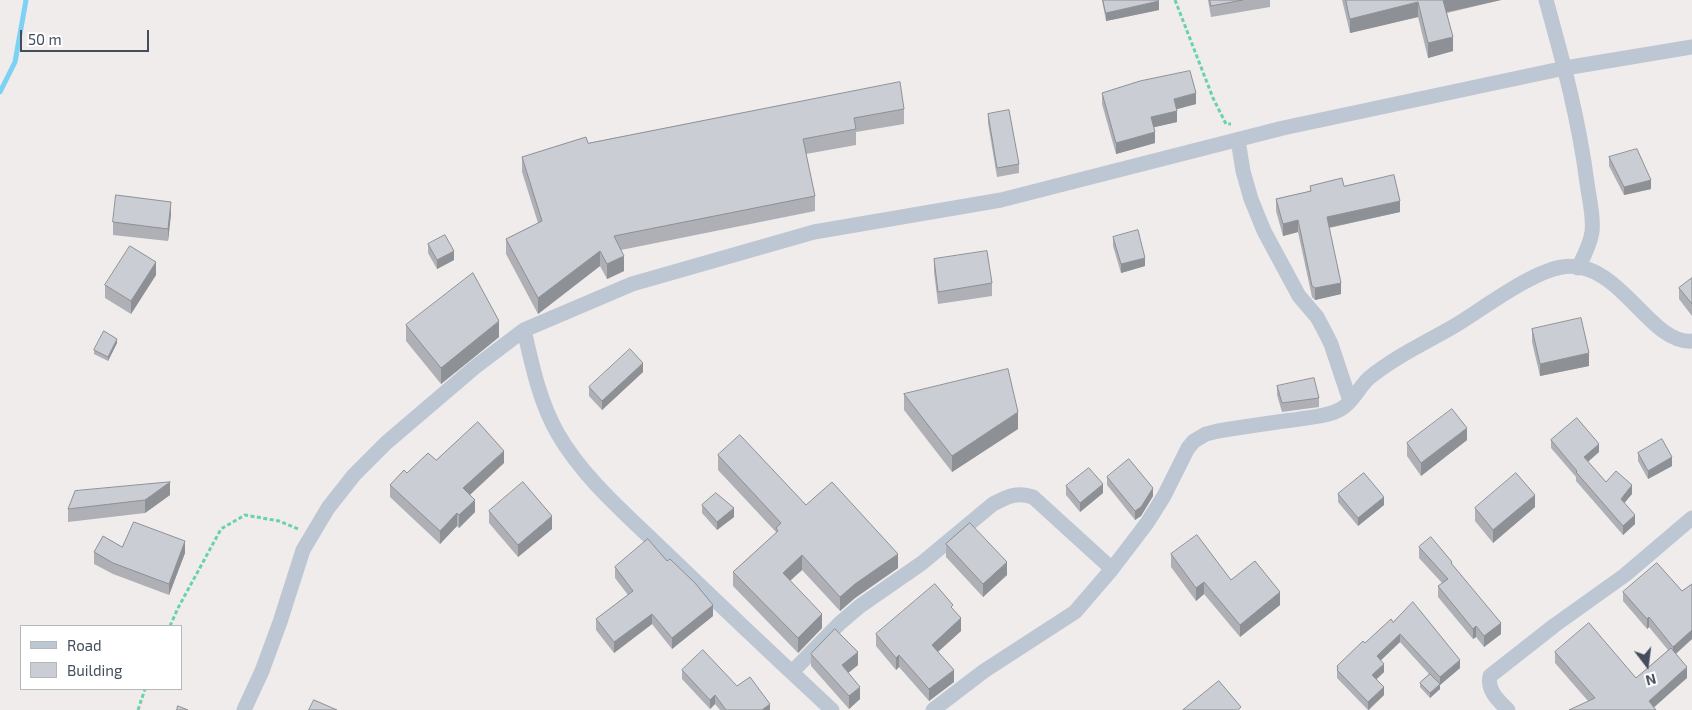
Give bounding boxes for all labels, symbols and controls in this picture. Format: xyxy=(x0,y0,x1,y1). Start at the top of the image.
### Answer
scale bar xyxy=(22,20,151,52)
text: 50 m xyxy=(28,30,62,48)
legend xyxy=(20,625,182,690)
text: Road xyxy=(67,636,102,654)
north arrow xyxy=(1622,640,1672,690)
text: Building xyxy=(67,661,122,679)
text: N xyxy=(1644,670,1658,689)

